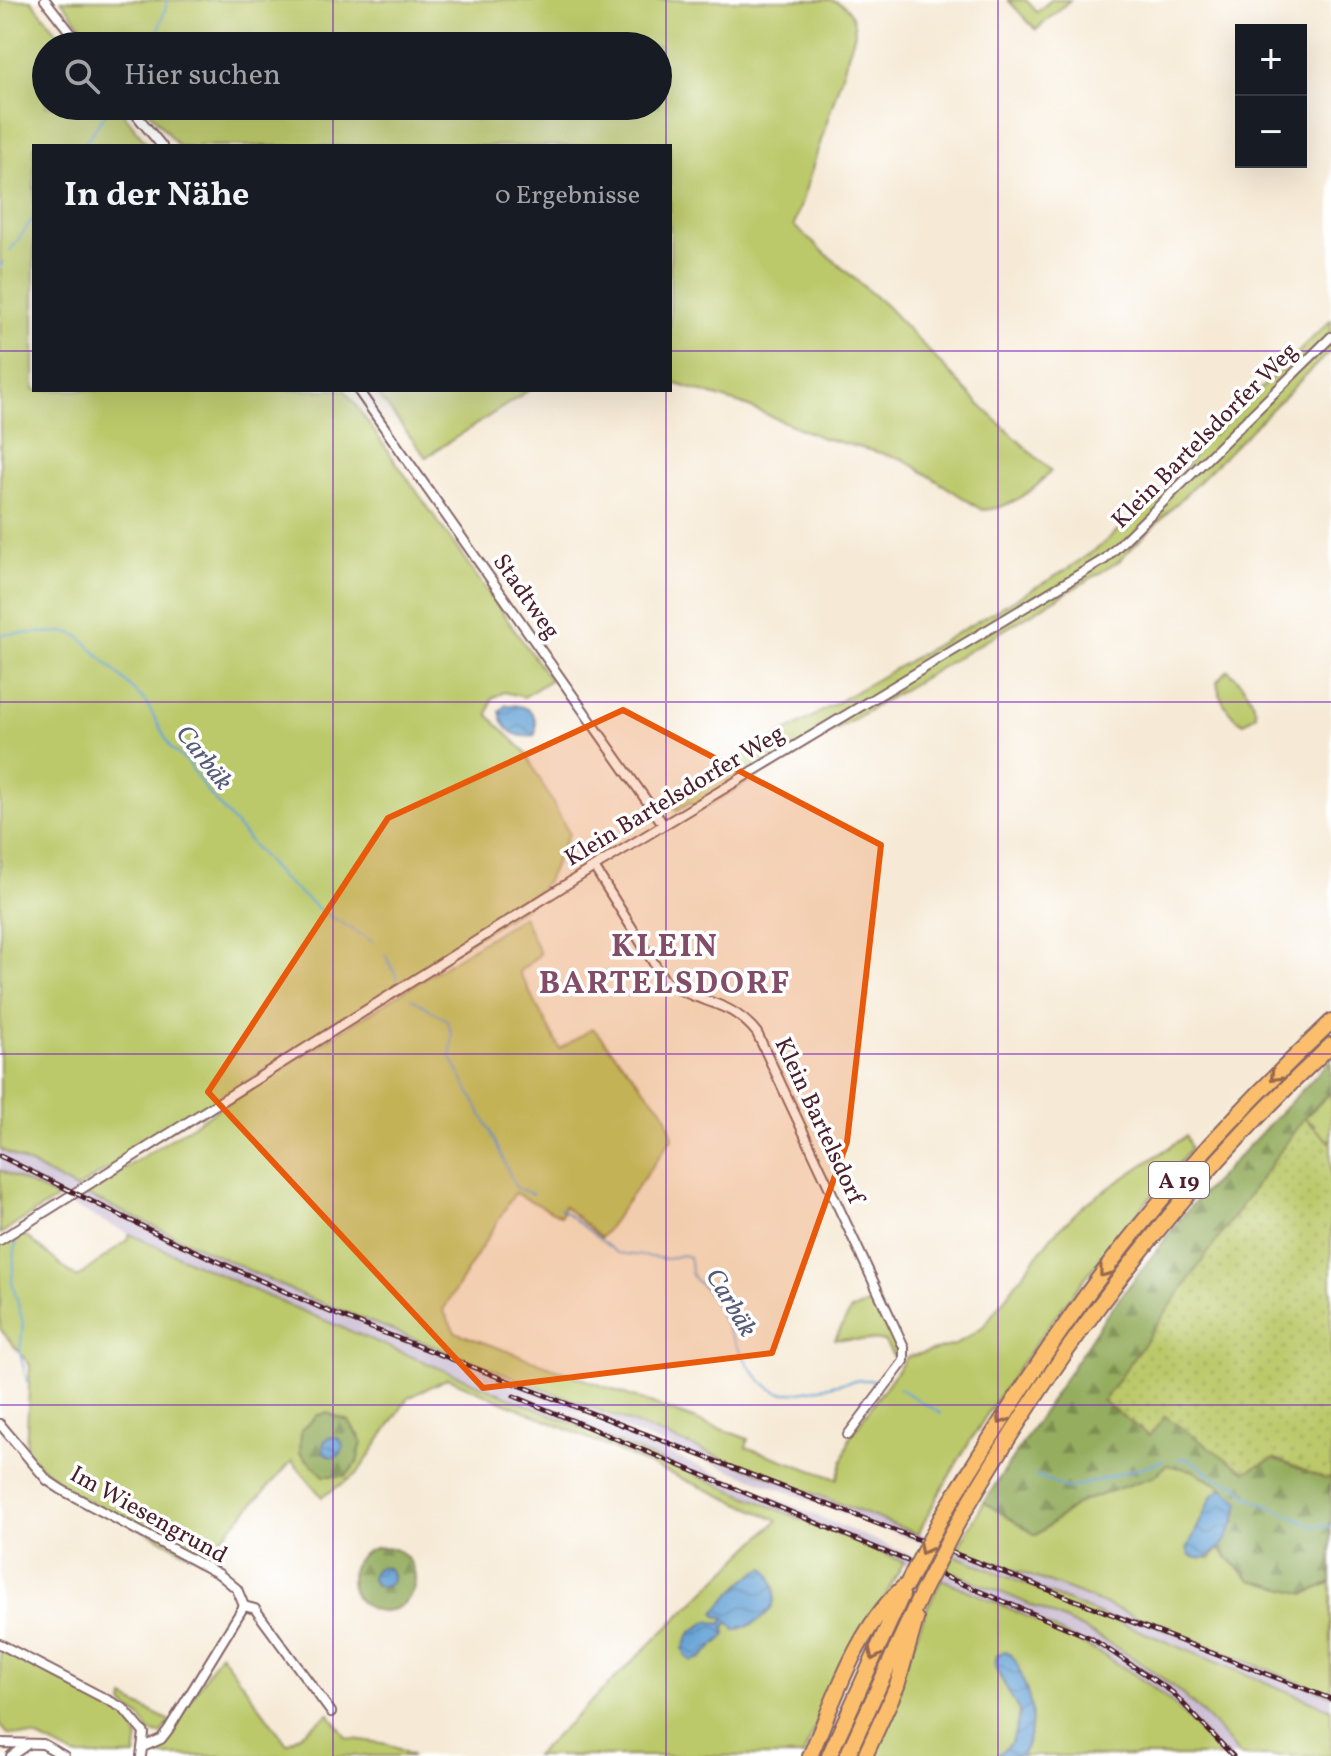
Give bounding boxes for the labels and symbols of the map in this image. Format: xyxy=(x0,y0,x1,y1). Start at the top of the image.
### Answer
street label: Klein Bartelsdorfer Weg xyxy=(1105,336,1306,537)
street label: Stadtweg xyxy=(483,547,567,647)
water label: Carbäk xyxy=(166,718,241,799)
street label: Klein Bartelsdorfer Weg xyxy=(559,718,791,876)
district label: KLEIN BARTELSDORF xyxy=(539,926,791,1007)
street label: Klein Bartelsdorf xyxy=(765,1032,873,1212)
one-way arrow xyxy=(1269,1067,1284,1081)
road number: A 19 xyxy=(1149,1162,1209,1198)
water label: Carbäk xyxy=(696,1262,765,1344)
one-way arrow xyxy=(1099,1263,1113,1278)
one-way arrow xyxy=(997,1411,1012,1425)
street label: Im Wiesengrund xyxy=(63,1458,233,1573)
one-way arrow xyxy=(918,1541,933,1556)
one-way arrow xyxy=(868,1646,884,1661)

